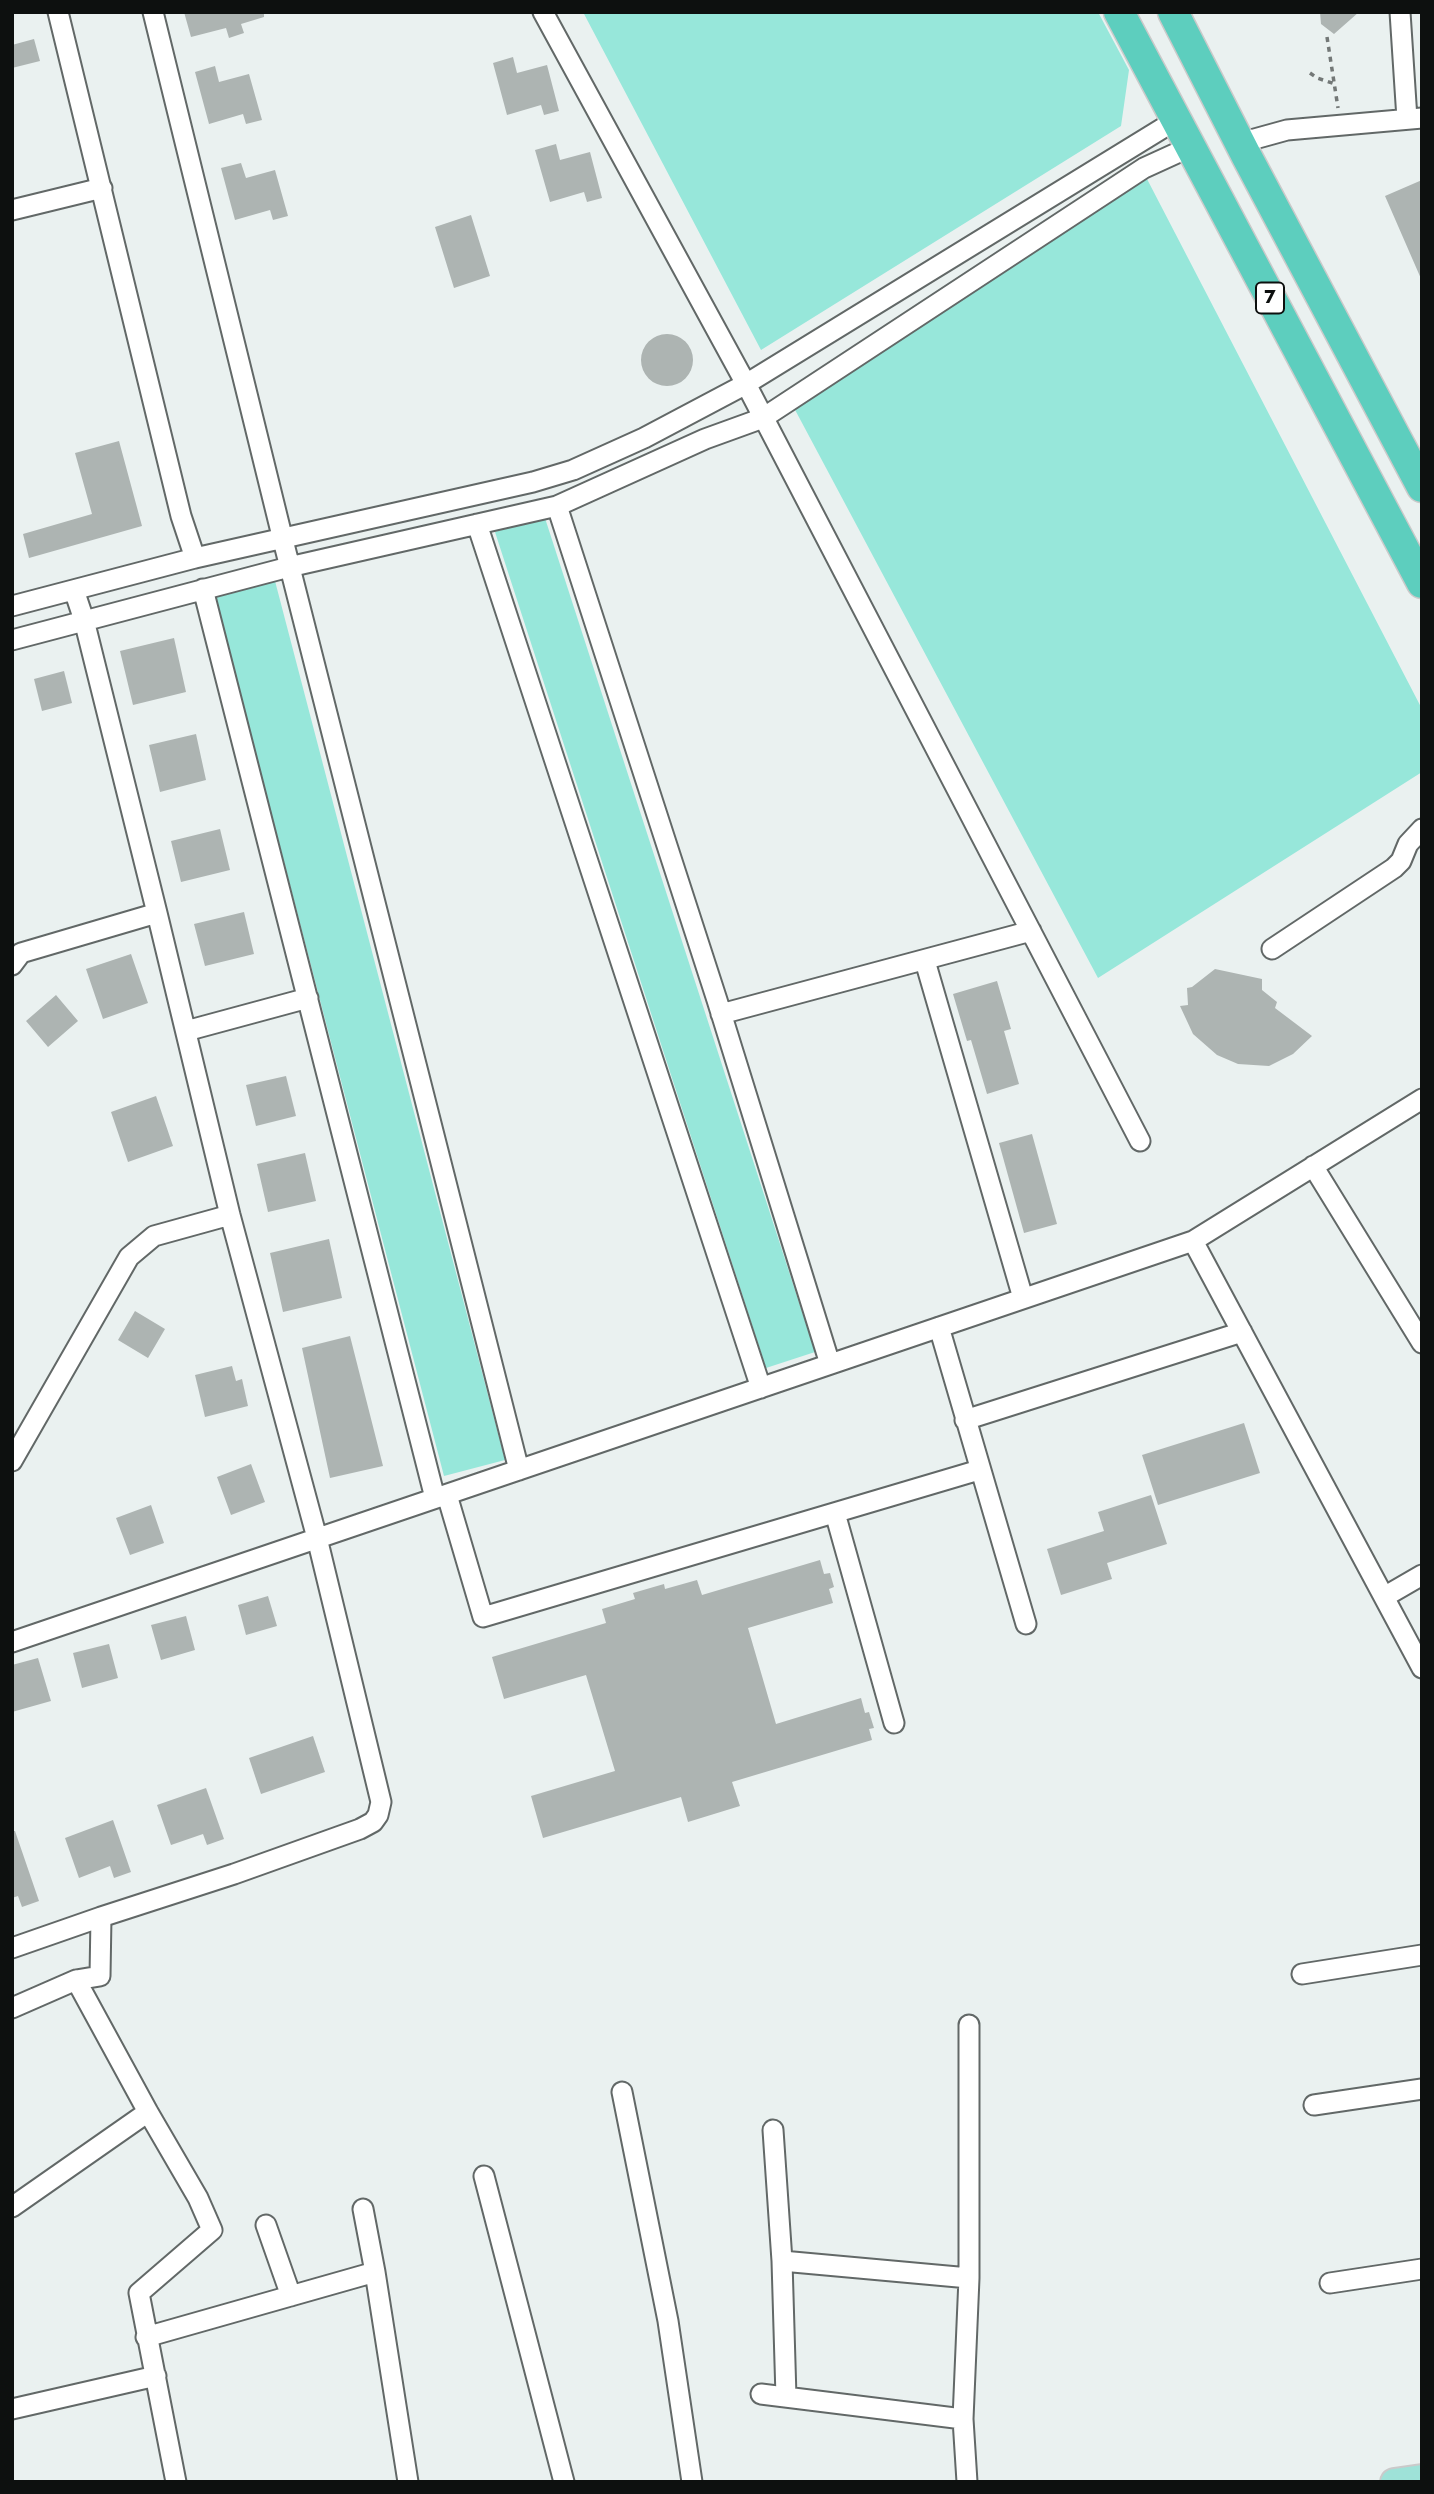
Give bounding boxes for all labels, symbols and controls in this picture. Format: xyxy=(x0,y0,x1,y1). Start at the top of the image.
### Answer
road number: 7 xyxy=(1256,282,1284,314)

